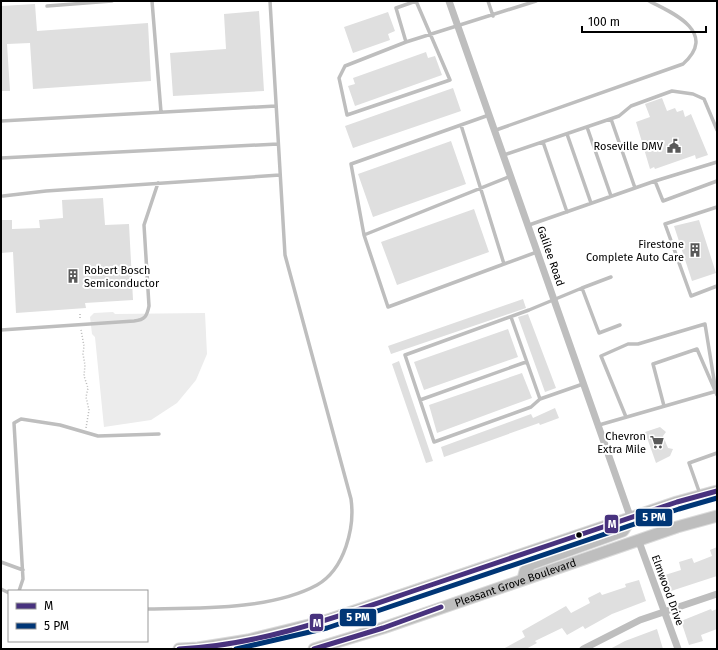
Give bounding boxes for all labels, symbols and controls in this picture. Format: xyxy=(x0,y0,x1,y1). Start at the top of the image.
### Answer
scale bar xyxy=(582,8,706,34)
text: 100 m xyxy=(588,15,620,29)
public building icon: Roseville DMV xyxy=(666,138,682,154)
place label: Roseville DMV xyxy=(594,140,664,153)
street label: Galilee Road xyxy=(534,224,567,288)
place label: Firestone Complete Auto Care xyxy=(586,238,684,264)
building icon: Firestone Complete Auto Care xyxy=(687,242,703,258)
place label: Robert Bosch Semiconductor xyxy=(84,264,160,290)
building icon: Robert Bosch Semiconductor xyxy=(65,268,81,284)
place label: Chevron Extra Mile xyxy=(597,430,646,456)
supermarket icon: Chevron Extra Mile xyxy=(649,434,665,450)
line badge: 5 PM xyxy=(635,508,673,527)
text: 5 PM xyxy=(642,511,666,524)
line badge: M xyxy=(604,514,619,534)
text: M xyxy=(608,518,617,531)
unlabelled marker xyxy=(574,530,584,540)
street label: Elmwood Drive xyxy=(649,553,686,627)
street label: Pleasant Grove Boulevard xyxy=(453,556,578,610)
legend xyxy=(8,590,148,642)
text: M xyxy=(44,599,53,613)
line badge: 5 PM xyxy=(339,608,377,627)
text: 5 PM xyxy=(346,611,370,624)
line badge: M xyxy=(309,613,324,632)
text: M xyxy=(313,617,322,630)
text: 5 PM xyxy=(44,619,69,633)

